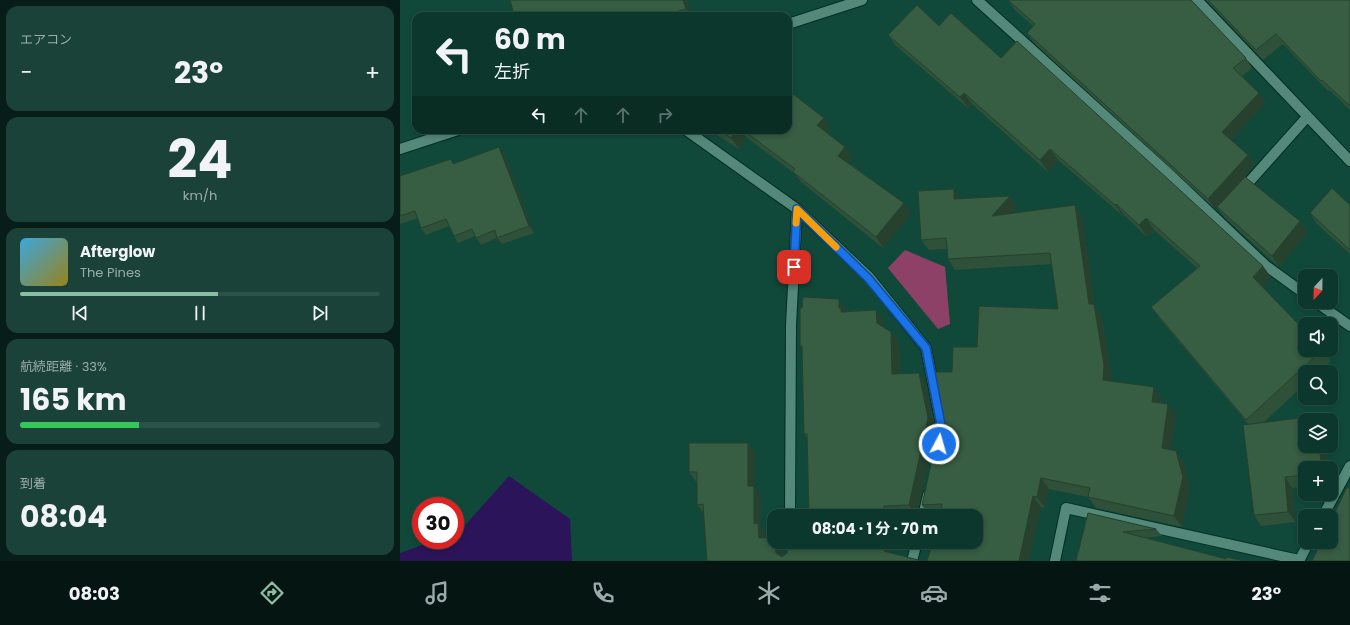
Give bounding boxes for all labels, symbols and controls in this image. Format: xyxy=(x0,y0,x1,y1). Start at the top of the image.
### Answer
text: 60 m xyxy=(494,20,566,59)
icon: left xyxy=(428,28,480,80)
text: エアコン xyxy=(20,30,72,49)
text: 23° xyxy=(174,51,223,94)
text: − xyxy=(20,57,32,88)
text: + xyxy=(365,57,380,88)
text: 左折 xyxy=(494,59,530,84)
icon: left xyxy=(528,104,550,126)
icon: ahead xyxy=(570,104,592,126)
icon: ahead xyxy=(612,104,634,126)
icon: right xyxy=(654,104,676,126)
text: 24 xyxy=(168,123,232,196)
text: km/h xyxy=(183,186,217,205)
text: Afterglow xyxy=(80,241,155,262)
pin xyxy=(777,250,811,284)
icon: arrive xyxy=(783,256,805,278)
text: The Pines xyxy=(80,263,141,282)
north arrow xyxy=(1298,269,1338,309)
map controls xyxy=(1298,269,1338,549)
icon: previous xyxy=(69,302,91,324)
icon: pause xyxy=(189,302,211,324)
icon: next xyxy=(309,302,331,324)
button: sound xyxy=(1298,317,1338,357)
text: 航続距離 · 33% xyxy=(20,357,107,376)
button: search xyxy=(1298,365,1338,405)
text: 165 km xyxy=(20,378,127,421)
button: layers xyxy=(1298,413,1338,453)
position arrow xyxy=(918,423,960,465)
button: + xyxy=(1298,461,1338,501)
text: 到着 xyxy=(20,474,46,493)
text: 08:04 xyxy=(20,495,107,538)
speed limit sign: 30 xyxy=(412,497,464,549)
button: − xyxy=(1298,509,1338,549)
text: 08:04 · 1 分 · 70 m xyxy=(812,518,938,539)
icon: directions xyxy=(258,579,286,607)
icon: music xyxy=(423,579,451,607)
icon: phone xyxy=(589,579,617,607)
icon: climate xyxy=(755,579,783,607)
icon: car xyxy=(920,579,948,607)
icon: filters xyxy=(1086,579,1114,607)
text: 08:03 xyxy=(69,581,120,606)
text: 23° xyxy=(1252,581,1281,606)

